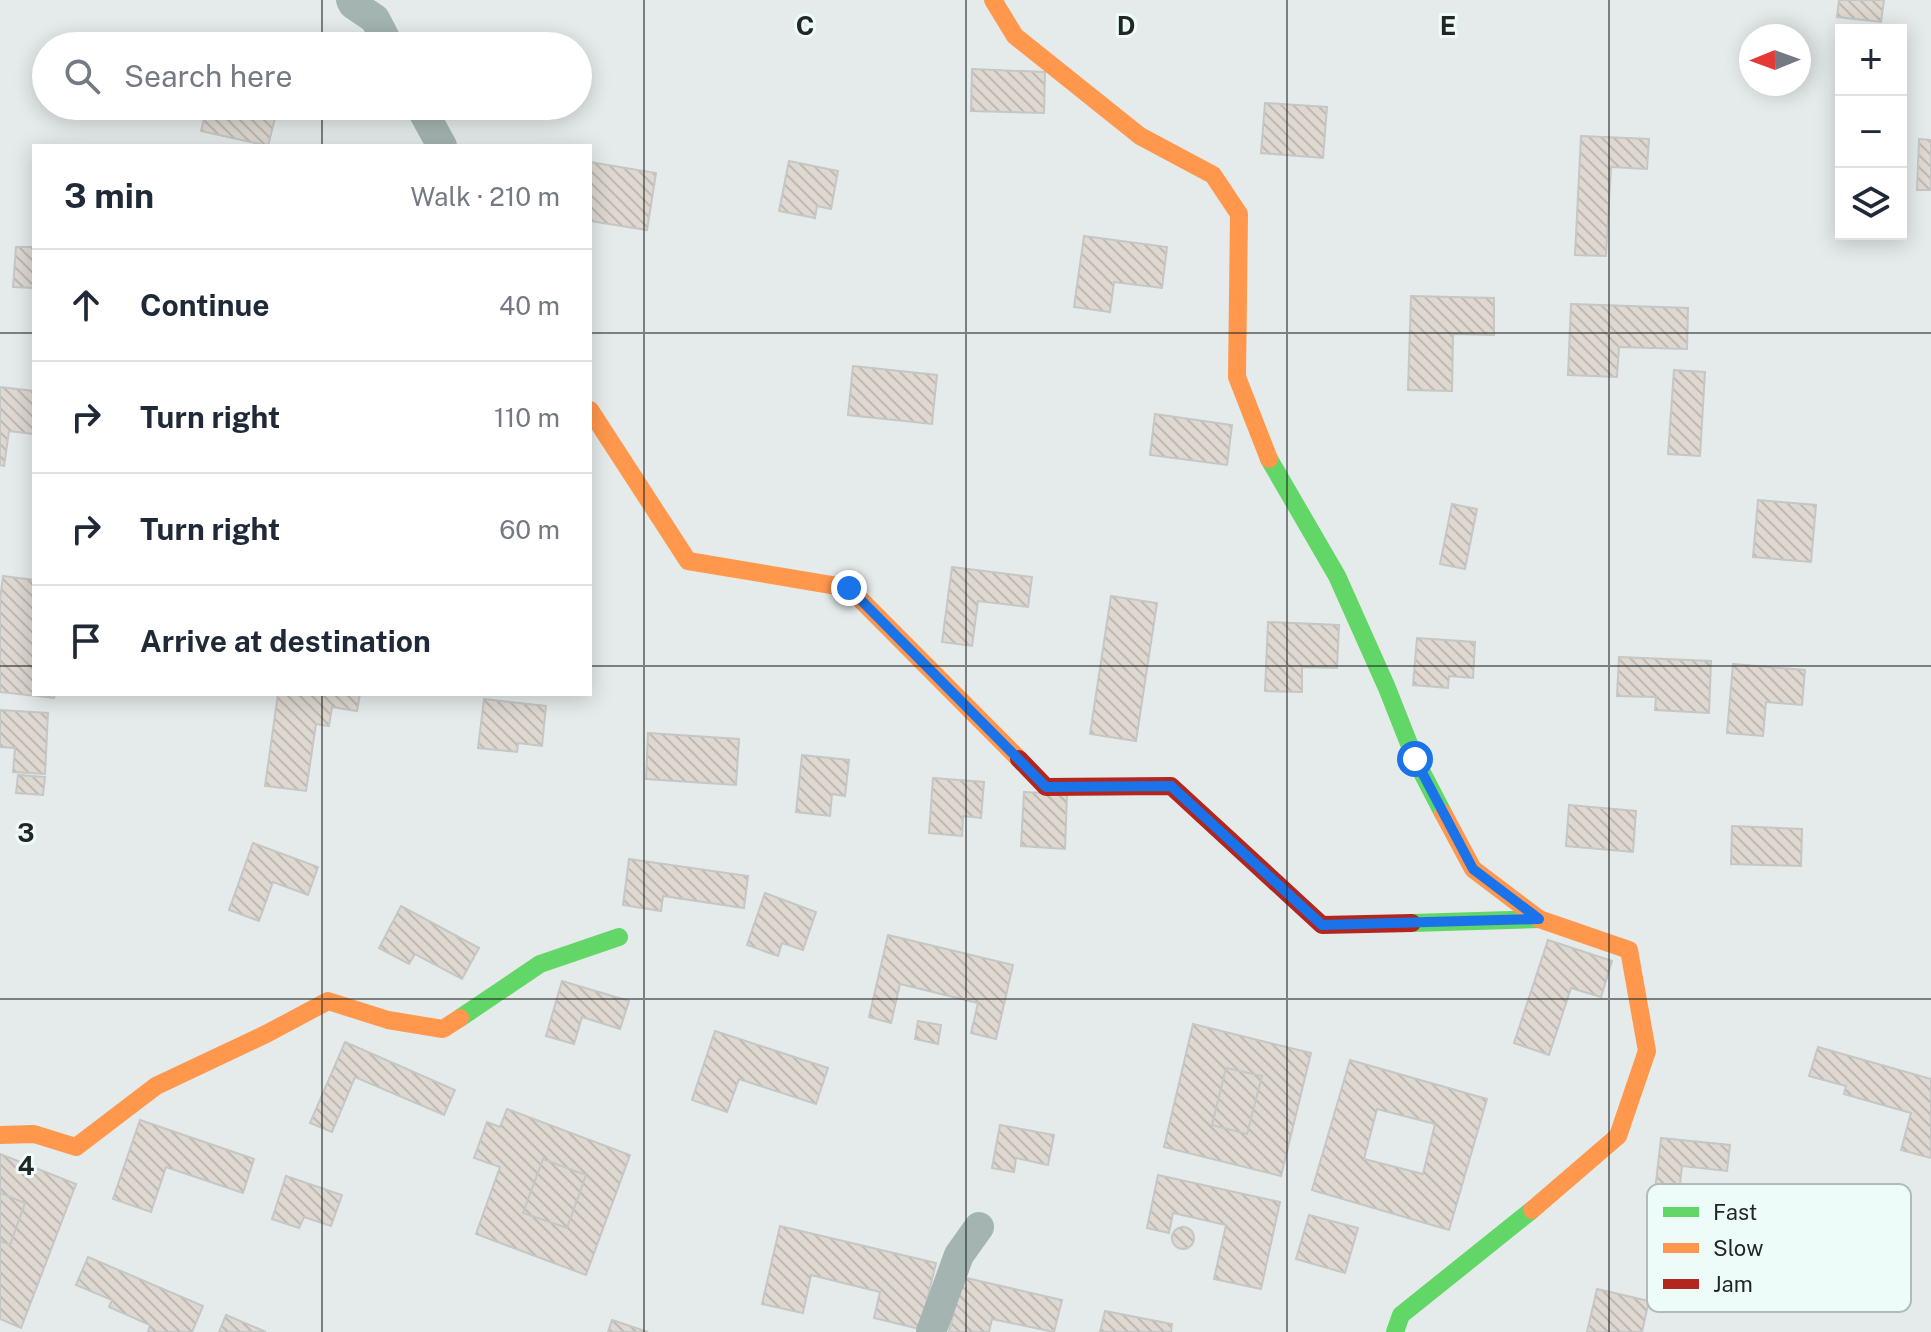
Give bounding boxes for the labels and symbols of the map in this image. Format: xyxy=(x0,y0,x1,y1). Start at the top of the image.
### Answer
text: C xyxy=(796,10,814,41)
text: D xyxy=(1117,10,1135,41)
text: E xyxy=(1440,10,1456,41)
north arrow xyxy=(1739,24,1811,96)
route end xyxy=(831,570,867,606)
route start xyxy=(1397,741,1433,777)
text: 3 xyxy=(17,817,35,848)
text: 4 xyxy=(17,1150,35,1181)
legend xyxy=(1647,1184,1911,1312)
text: Fast xyxy=(1713,1199,1757,1225)
text: Slow xyxy=(1713,1235,1763,1261)
text: Jam xyxy=(1713,1271,1753,1297)

